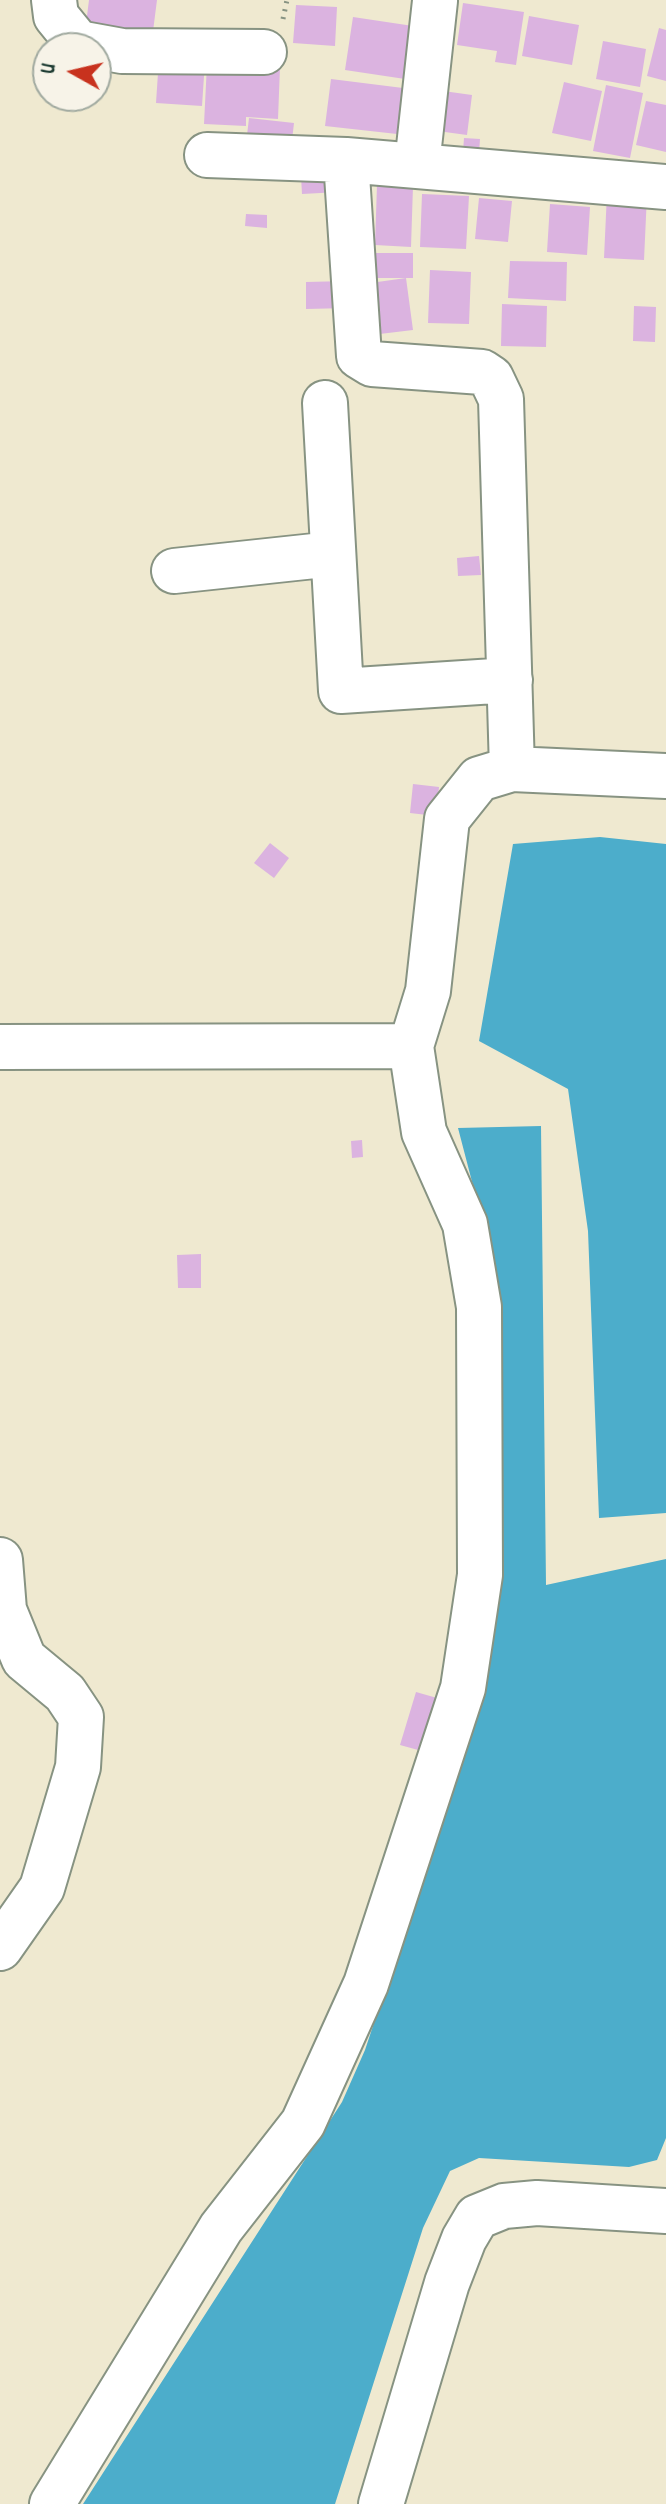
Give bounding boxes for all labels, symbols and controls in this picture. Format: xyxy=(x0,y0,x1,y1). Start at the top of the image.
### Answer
north arrow xyxy=(32,32,112,112)
text: U xyxy=(34,61,66,76)

